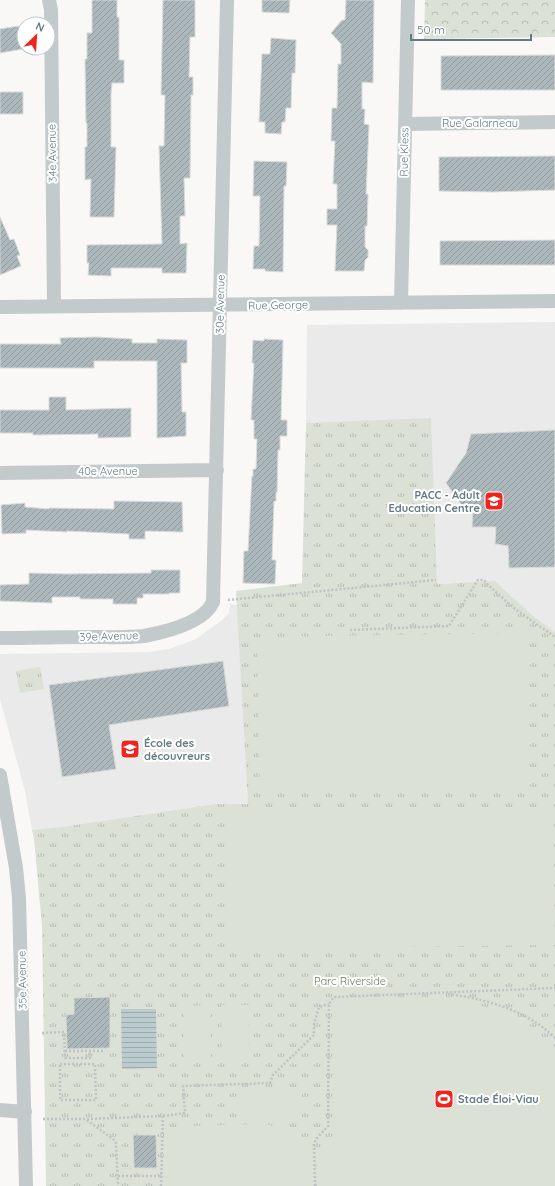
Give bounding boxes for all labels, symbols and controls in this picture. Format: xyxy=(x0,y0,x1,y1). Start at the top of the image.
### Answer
north arrow xyxy=(16,16,56,56)
scale bar xyxy=(411,16,531,42)
text: N xyxy=(34,19,47,35)
text: 50 m xyxy=(417,22,445,37)
street label: Rue Galarneau xyxy=(442,116,518,130)
street label: 34e Avenue xyxy=(44,124,60,182)
street label: Rue Kless xyxy=(397,127,411,177)
street label: 30e Avenue xyxy=(212,274,228,334)
street label: Rue George xyxy=(248,297,308,313)
street label: 40e Avenue xyxy=(78,464,138,478)
place label: PACC - Adult Education Centre xyxy=(389,488,481,515)
school or university icon: PACC - Adult Education Centre xyxy=(483,490,505,512)
street label: 39e Avenue xyxy=(79,628,139,644)
place label: École des découvreurs xyxy=(144,736,210,763)
school or university icon: École des découvreurs xyxy=(119,738,141,760)
street label: 35e Avenue xyxy=(14,951,30,1009)
park label: Parc Riverside xyxy=(314,974,386,988)
sports icon: Stade Éloi-Viau xyxy=(433,1088,455,1110)
place label: Stade Éloi-Viau xyxy=(458,1092,539,1106)

